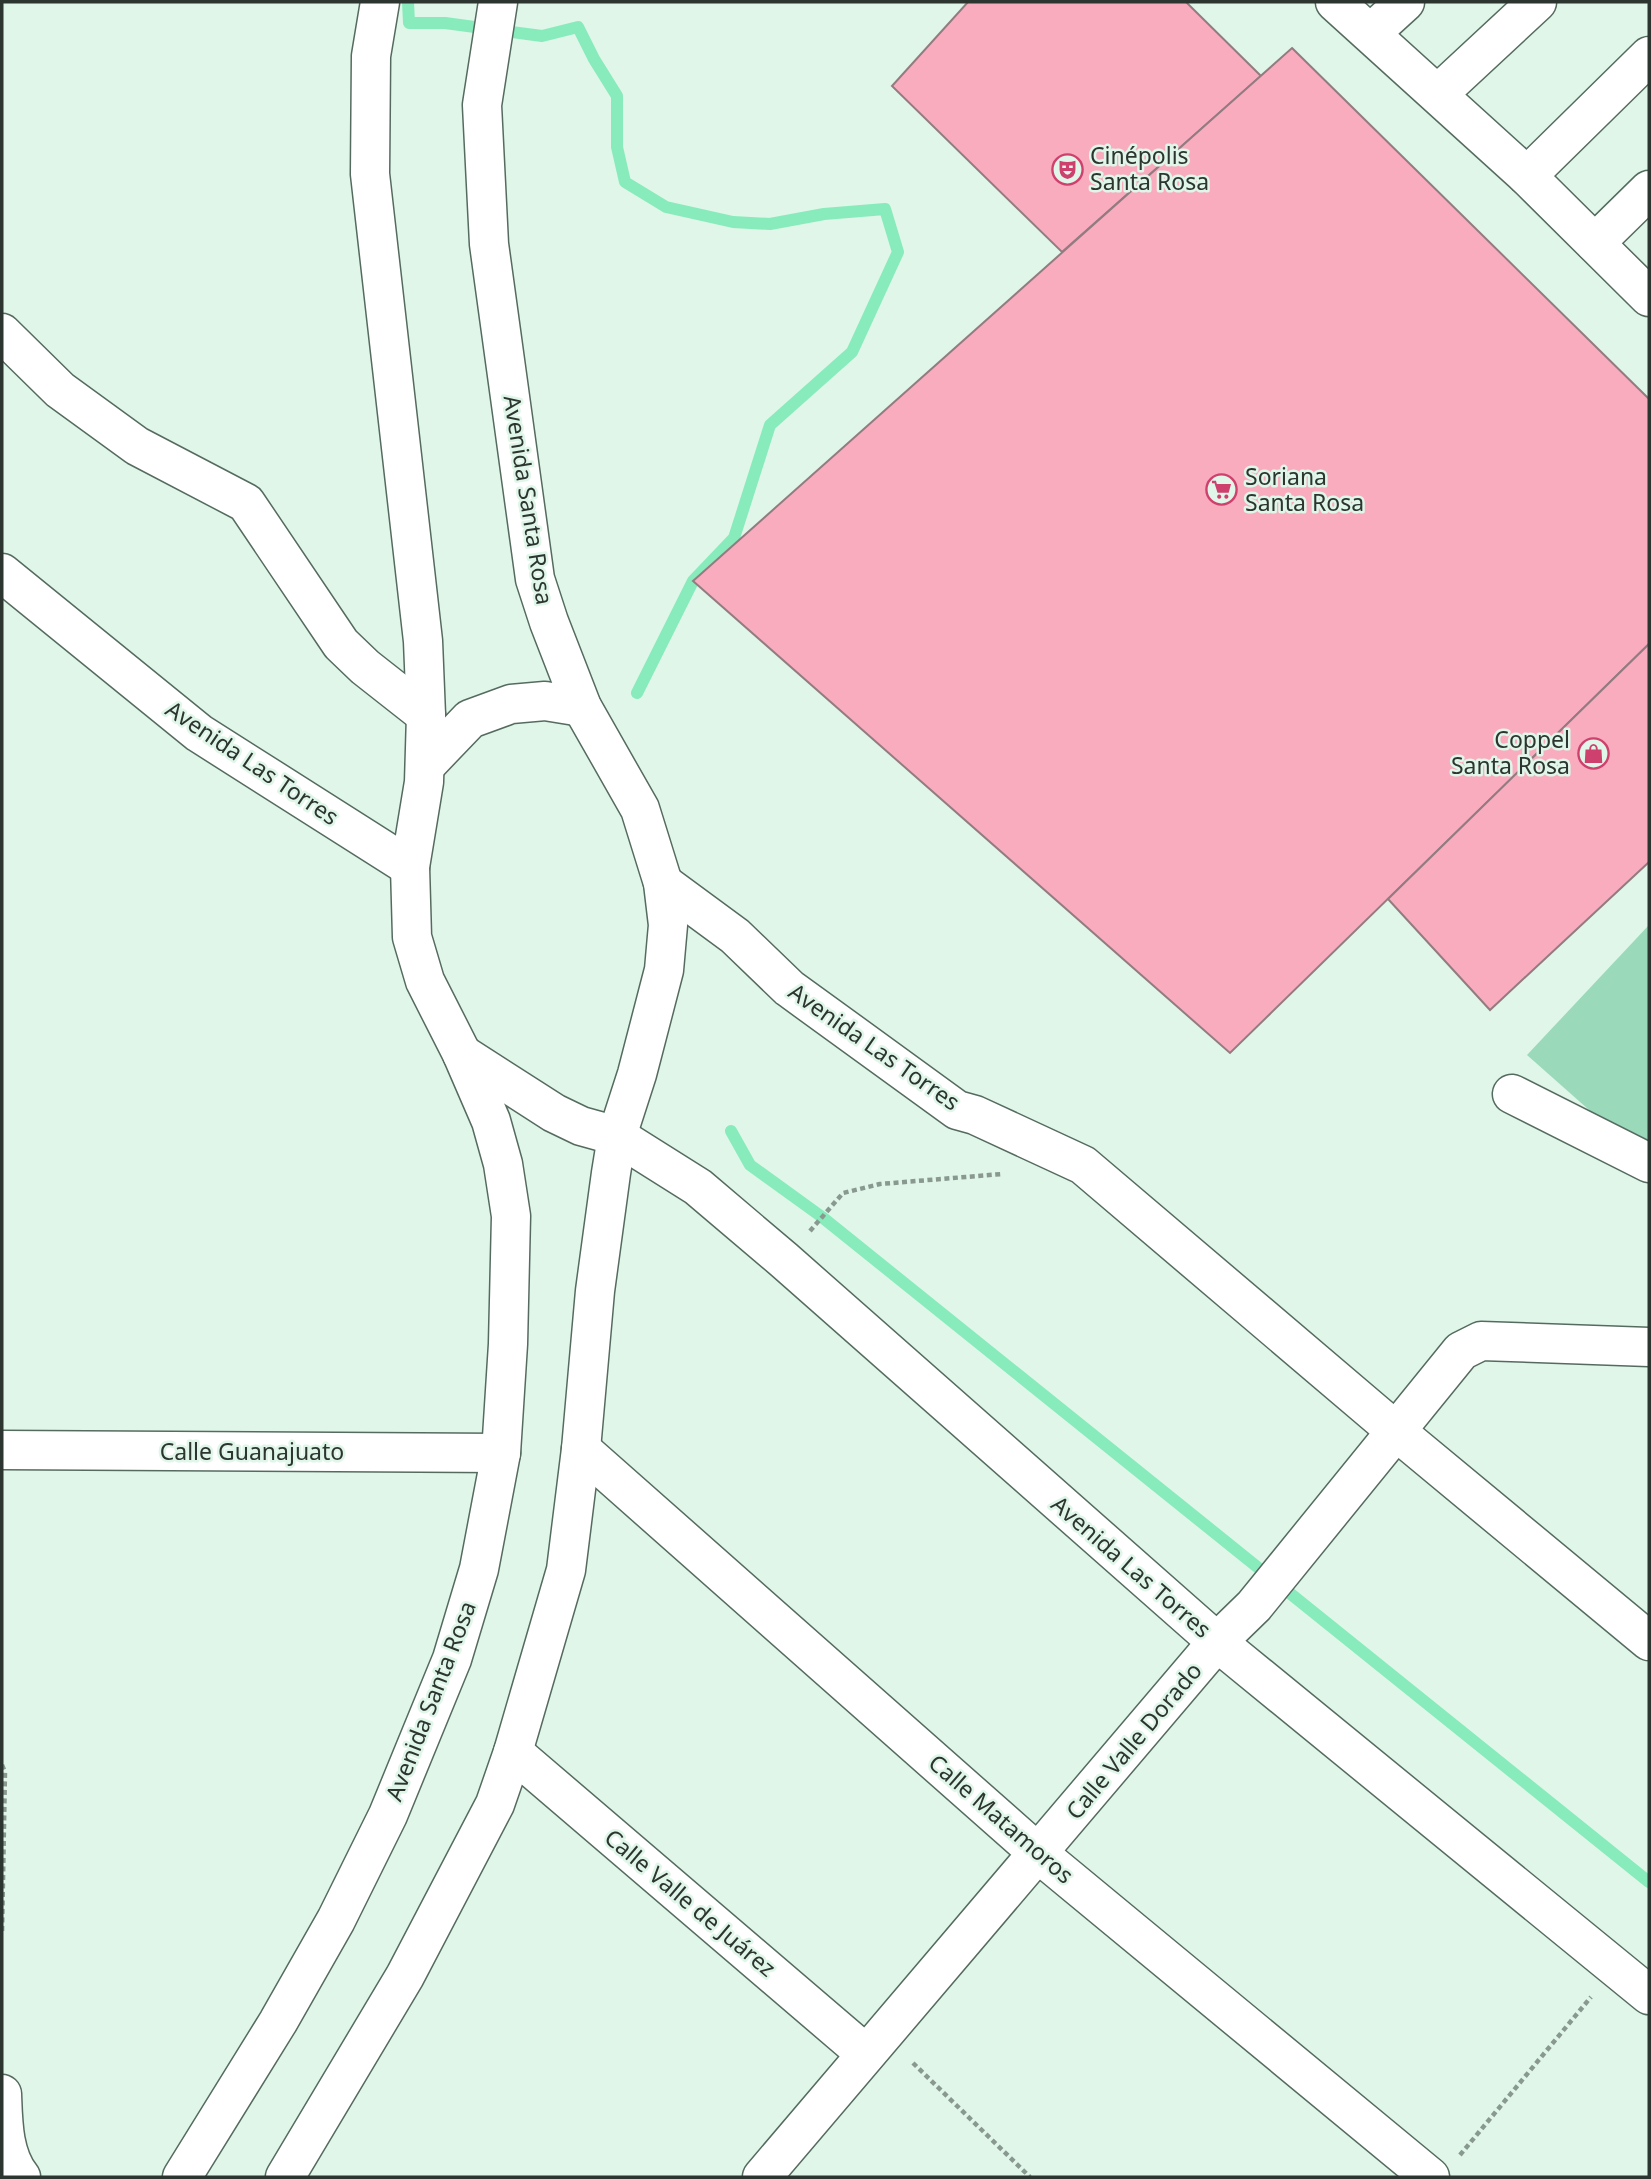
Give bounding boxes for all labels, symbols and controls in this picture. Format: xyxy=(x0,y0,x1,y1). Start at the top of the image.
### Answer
place label: Cinépolis Santa Rosa xyxy=(1090,139,1209,197)
theatre icon: Cinépolis Santa Rosa xyxy=(1050,152,1084,186)
street label: Avenida Santa Rosa xyxy=(497,393,561,607)
place label: Soriana Santa Rosa xyxy=(1245,460,1364,518)
supermarket icon: Soriana Santa Rosa xyxy=(1205,473,1239,507)
street label: Avenida Las Torres xyxy=(160,692,345,832)
place label: Coppel Santa Rosa xyxy=(1451,723,1570,781)
shop icon: Coppel Santa Rosa xyxy=(1576,736,1610,770)
street label: Avenida Las Torres xyxy=(783,975,967,1117)
street label: Calle Guanajuato xyxy=(160,1435,344,1467)
street label: Avenida Las Torres xyxy=(1045,1488,1218,1645)
street label: Avenida Santa Rosa xyxy=(377,1596,483,1805)
street label: Calle Valle Dorado xyxy=(1058,1655,1208,1826)
street label: Calle Matamoros xyxy=(922,1746,1081,1890)
street label: Calle Valle de Juárez xyxy=(598,1821,783,1983)

